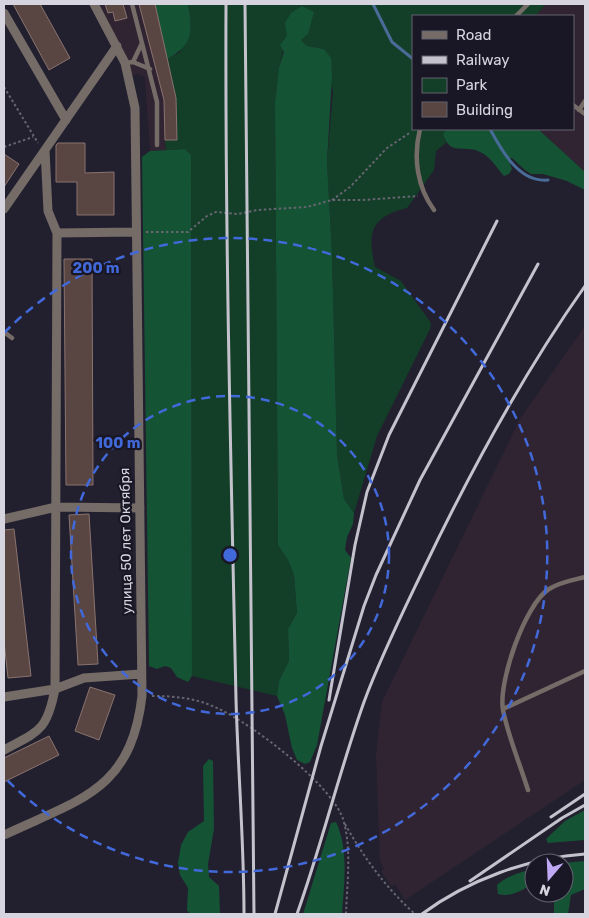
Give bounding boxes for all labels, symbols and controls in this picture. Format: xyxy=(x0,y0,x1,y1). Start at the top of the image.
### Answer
legend xyxy=(412,15,574,130)
text: Road xyxy=(456,26,492,44)
text: Railway xyxy=(456,51,510,69)
text: Park xyxy=(456,76,487,94)
text: Building xyxy=(456,101,513,119)
text: 200 m xyxy=(72,259,120,277)
text: 100 m xyxy=(96,434,140,452)
street label: улица 50 лет Октября xyxy=(116,467,136,615)
centre of rings xyxy=(221,546,239,564)
north arrow xyxy=(524,853,574,903)
text: N xyxy=(537,880,552,899)

